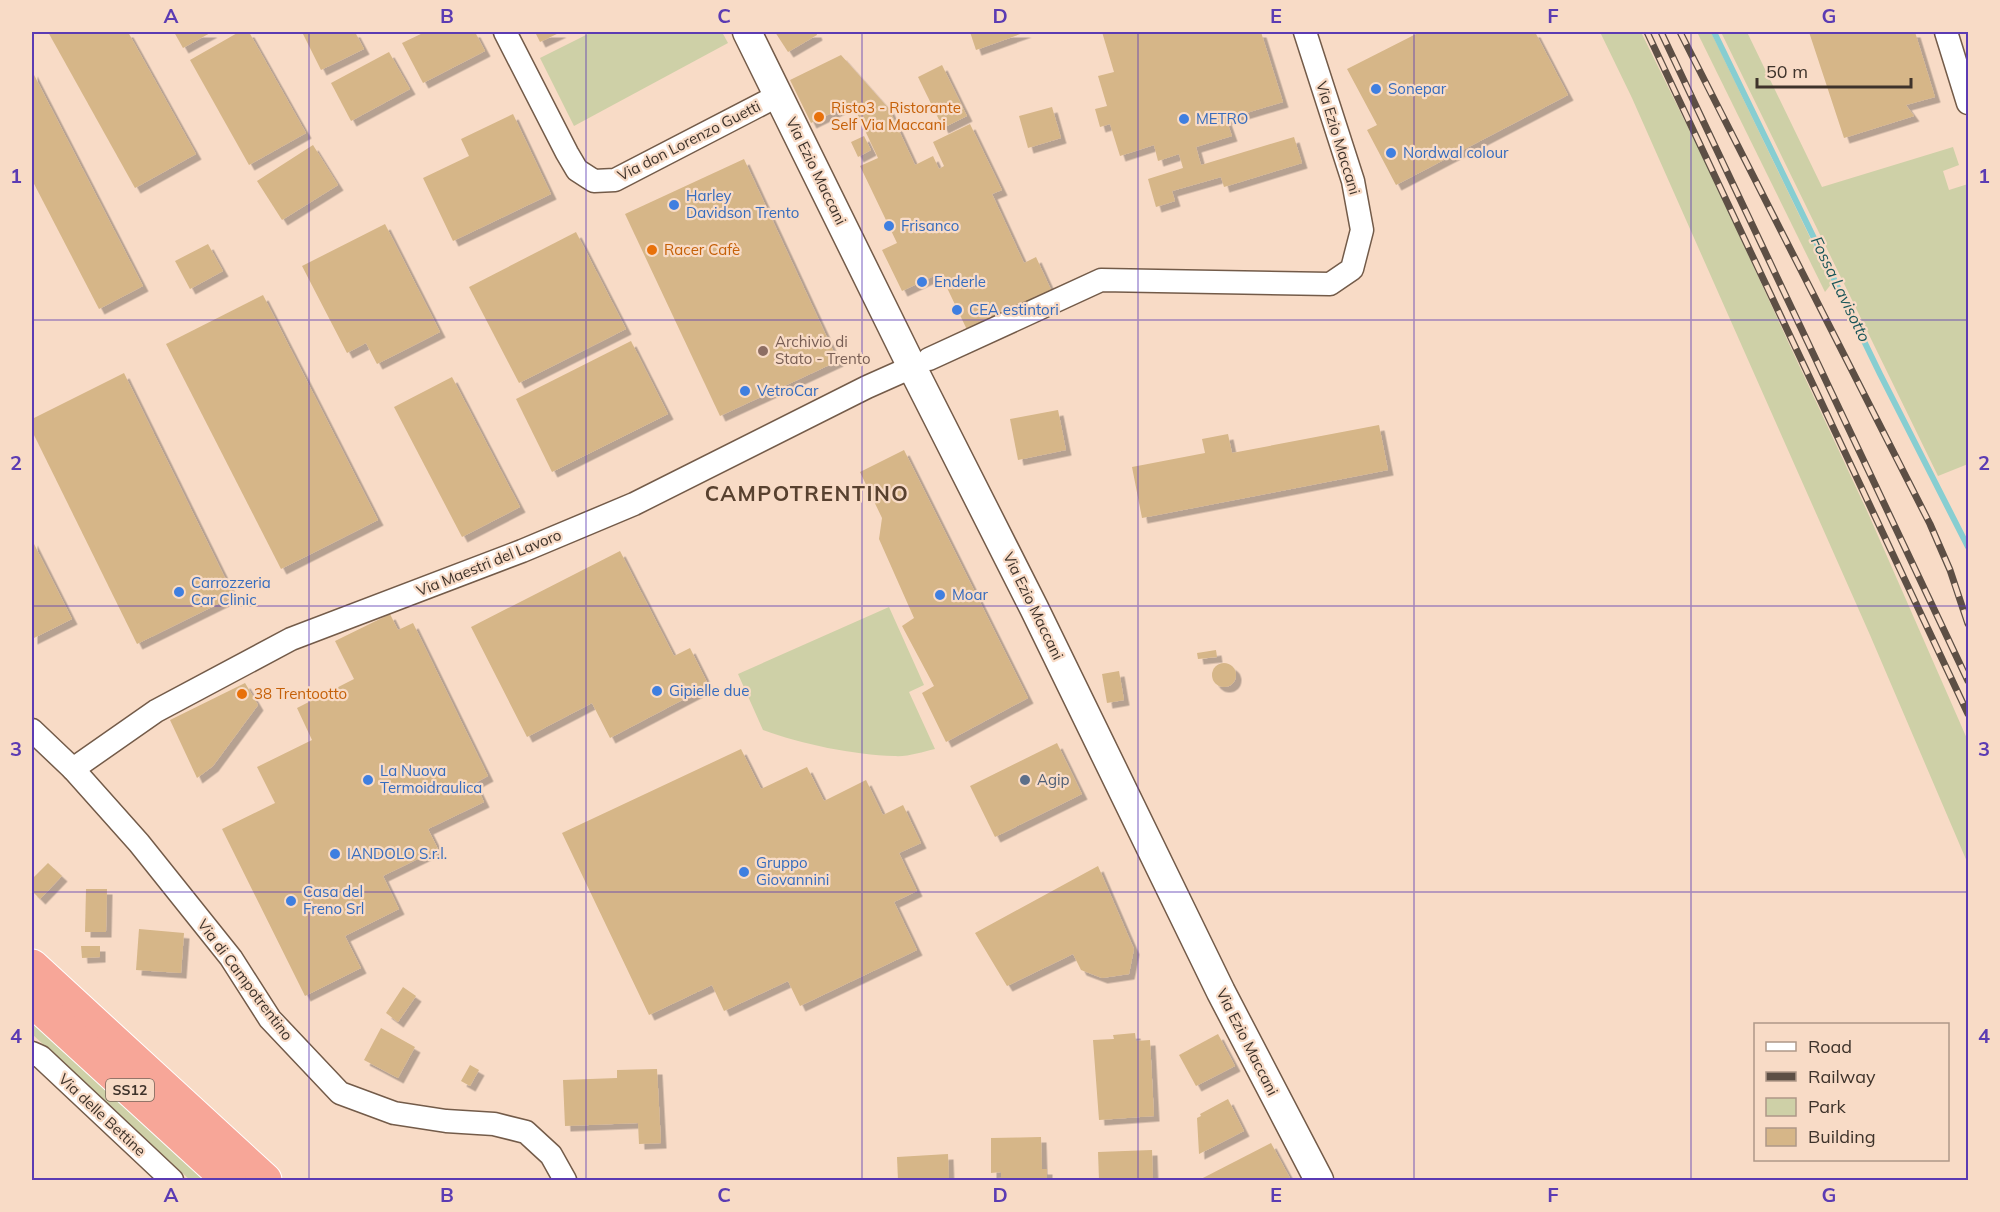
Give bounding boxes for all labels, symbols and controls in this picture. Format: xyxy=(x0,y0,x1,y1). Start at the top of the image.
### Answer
text: A xyxy=(164,3,179,28)
text: B xyxy=(440,3,454,28)
text: C xyxy=(717,3,731,28)
text: D xyxy=(992,3,1008,28)
text: E xyxy=(1270,3,1282,28)
text: F xyxy=(1547,3,1559,28)
text: G xyxy=(1822,3,1836,28)
scale bar xyxy=(1757,51,1912,89)
text: 50 m xyxy=(1766,60,1808,83)
street label: Via Ezio Maccani xyxy=(1312,79,1365,197)
place label: Sonepar xyxy=(1388,79,1447,98)
marker: Sonepar xyxy=(1369,82,1383,96)
street label: Via don Lorenzo Guetti xyxy=(614,96,763,185)
place label: Risto3 - Ristorante Self Via Maccani xyxy=(831,98,961,134)
place label: METRO xyxy=(1196,109,1248,128)
marker: Risto3 - Ristorante Self Via Maccani xyxy=(812,110,826,124)
marker: METRO xyxy=(1177,112,1191,126)
street label: Via Ezio Maccani xyxy=(782,114,851,228)
place label: Nordwal colour xyxy=(1403,143,1509,162)
marker: Nordwal colour xyxy=(1384,146,1398,160)
text: 1 xyxy=(10,163,22,188)
text: 1 xyxy=(1978,163,1990,188)
place label: Harley Davidson Trento xyxy=(686,186,799,222)
marker: Harley Davidson Trento xyxy=(667,198,681,212)
place label: Frisanco xyxy=(901,216,959,235)
marker: Frisanco xyxy=(882,219,896,233)
water label: Fossa Lavisotto xyxy=(1807,233,1875,345)
place label: Racer Cafè xyxy=(664,240,740,259)
marker: Racer Cafè xyxy=(645,243,659,257)
place label: Enderle xyxy=(934,272,986,291)
marker: Enderle xyxy=(915,275,929,289)
place label: CEA estintori xyxy=(969,300,1059,319)
marker: CEA estintori xyxy=(950,303,964,317)
place label: Archivio di Stato - Trento xyxy=(775,332,871,368)
marker: Archivio di Stato - Trento xyxy=(756,344,770,358)
place label: VetroCar xyxy=(757,381,819,400)
marker: VetroCar xyxy=(738,384,752,398)
text: 2 xyxy=(10,450,22,475)
text: 2 xyxy=(1978,450,1990,475)
district label: CAMPOTRENTINO xyxy=(705,480,909,506)
street label: Via Maestri del Lavoro xyxy=(414,525,564,600)
street label: Via Ezio Maccani xyxy=(999,549,1068,663)
place label: Carrozzeria Car Clinic xyxy=(191,573,271,609)
marker: Carrozzeria Car Clinic xyxy=(172,585,186,599)
place label: Moar xyxy=(952,585,988,604)
marker: Moar xyxy=(933,588,947,602)
place label: Gipielle due xyxy=(669,681,749,700)
place label: 38 Trentootto xyxy=(254,684,347,703)
marker: Gipielle due xyxy=(650,684,664,698)
marker: 38 Trentootto xyxy=(235,687,249,701)
text: 3 xyxy=(10,736,22,761)
text: 3 xyxy=(1978,736,1990,761)
place label: La Nuova Termoidraulica xyxy=(380,761,482,797)
place label: Agip xyxy=(1037,770,1070,789)
marker: La Nuova Termoidraulica xyxy=(361,773,375,787)
marker: Agip xyxy=(1018,773,1032,787)
place label: IANDOLO S.r.l. xyxy=(347,844,447,863)
marker: IANDOLO S.r.l. xyxy=(328,847,342,861)
place label: Gruppo Giovannini xyxy=(756,853,829,889)
marker: Gruppo Giovannini xyxy=(737,865,751,879)
place label: Casa del Freno Srl xyxy=(303,882,364,918)
marker: Casa del Freno Srl xyxy=(284,894,298,908)
street label: Via di Campotrentino xyxy=(194,915,297,1044)
street label: Via Ezio Maccani xyxy=(1212,985,1283,1098)
text: 4 xyxy=(10,1023,22,1048)
legend xyxy=(1754,1023,1949,1161)
text: 4 xyxy=(1978,1023,1990,1048)
text: Road xyxy=(1808,1035,1852,1058)
text: Railway xyxy=(1808,1065,1876,1088)
street label: Via delle Bettine xyxy=(55,1069,150,1160)
road number: SS12 xyxy=(106,1079,154,1101)
text: Park xyxy=(1808,1095,1847,1118)
text: Building xyxy=(1808,1125,1876,1148)
text: A xyxy=(164,1182,179,1207)
text: B xyxy=(440,1182,454,1207)
text: C xyxy=(717,1182,731,1207)
text: D xyxy=(992,1182,1008,1207)
text: E xyxy=(1270,1182,1282,1207)
text: F xyxy=(1547,1182,1559,1207)
text: G xyxy=(1822,1182,1836,1207)

